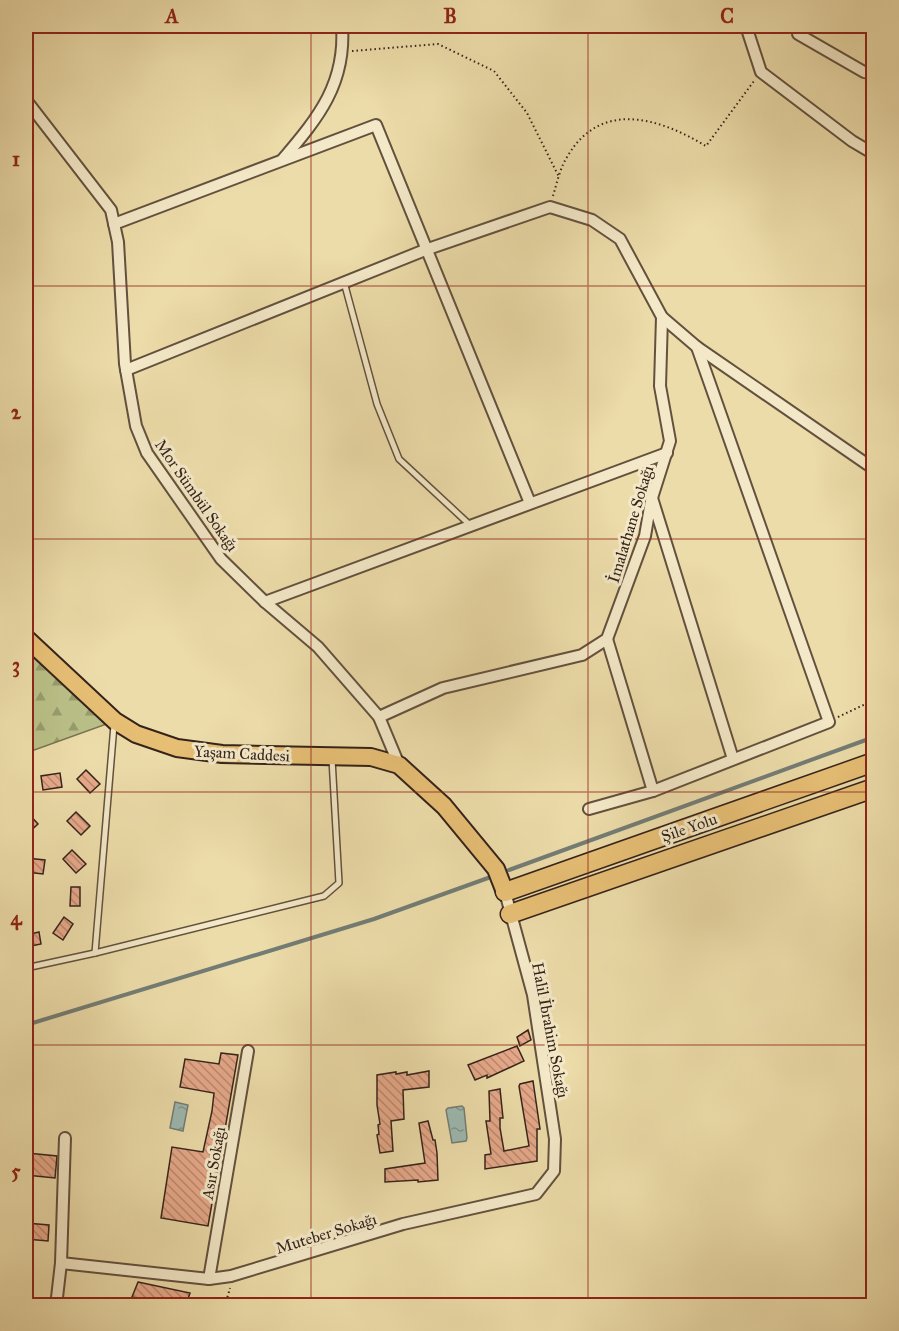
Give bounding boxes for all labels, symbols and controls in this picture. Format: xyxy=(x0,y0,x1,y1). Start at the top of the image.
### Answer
text: A xyxy=(163,4,179,28)
text: B xyxy=(443,4,457,28)
text: C xyxy=(720,4,734,28)
text: 1 xyxy=(12,147,20,171)
text: 2 xyxy=(11,400,22,424)
street label: Mor Sümbül Sokağı xyxy=(150,436,243,556)
street label: İmalathane Sokağı xyxy=(603,462,658,585)
text: 3 xyxy=(12,653,20,678)
street label: Yaşam Caddesi xyxy=(194,741,291,766)
street label: Şile Yolu xyxy=(659,809,720,846)
text: 4 xyxy=(10,906,22,931)
street label: Halil İbrahim Sokağı xyxy=(527,960,574,1100)
street label: Asır Sokağı xyxy=(198,1125,230,1202)
text: 5 xyxy=(11,1159,21,1183)
street label: Muteber Sokağı xyxy=(273,1209,380,1259)

